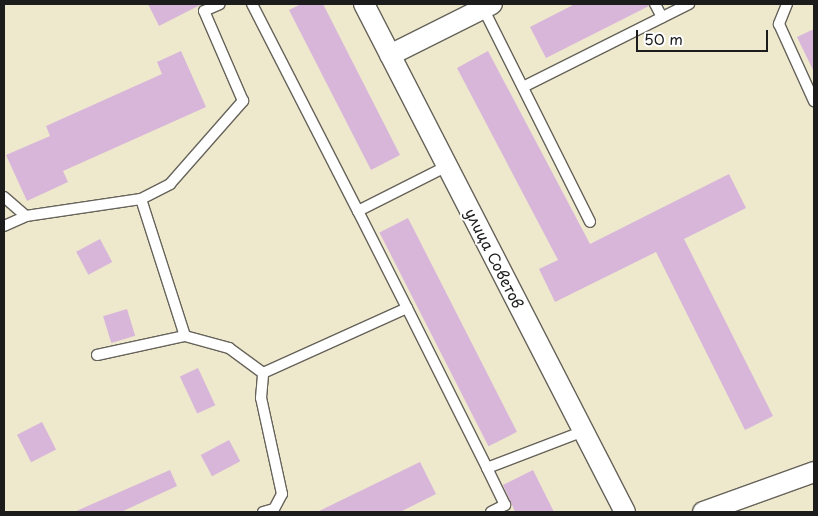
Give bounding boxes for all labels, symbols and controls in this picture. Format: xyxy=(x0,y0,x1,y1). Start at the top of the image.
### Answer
scale bar xyxy=(638,20,770,52)
text: 50 m xyxy=(644,27,683,50)
street label: улица Советов xyxy=(462,205,528,311)

